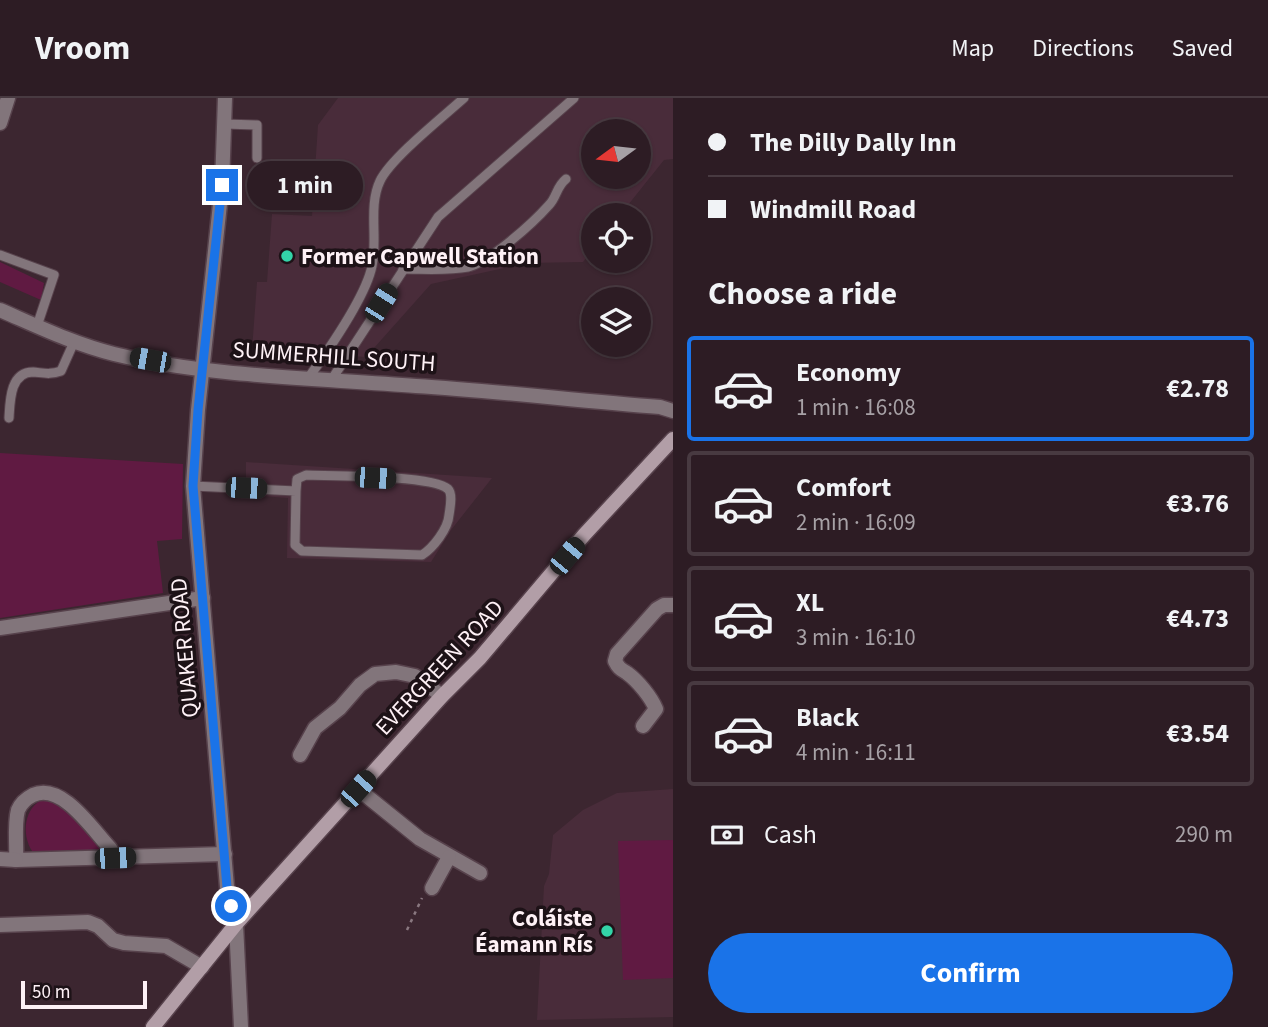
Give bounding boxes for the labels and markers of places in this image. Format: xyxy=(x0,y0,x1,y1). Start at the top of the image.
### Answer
place label: Former Capwell Station xyxy=(301,240,539,273)
marker: Former Capwell Station xyxy=(279,248,295,264)
place label: Coláiste Éamann Rís xyxy=(475,902,593,961)
marker: Coláiste Éamann Rís xyxy=(599,923,615,939)

